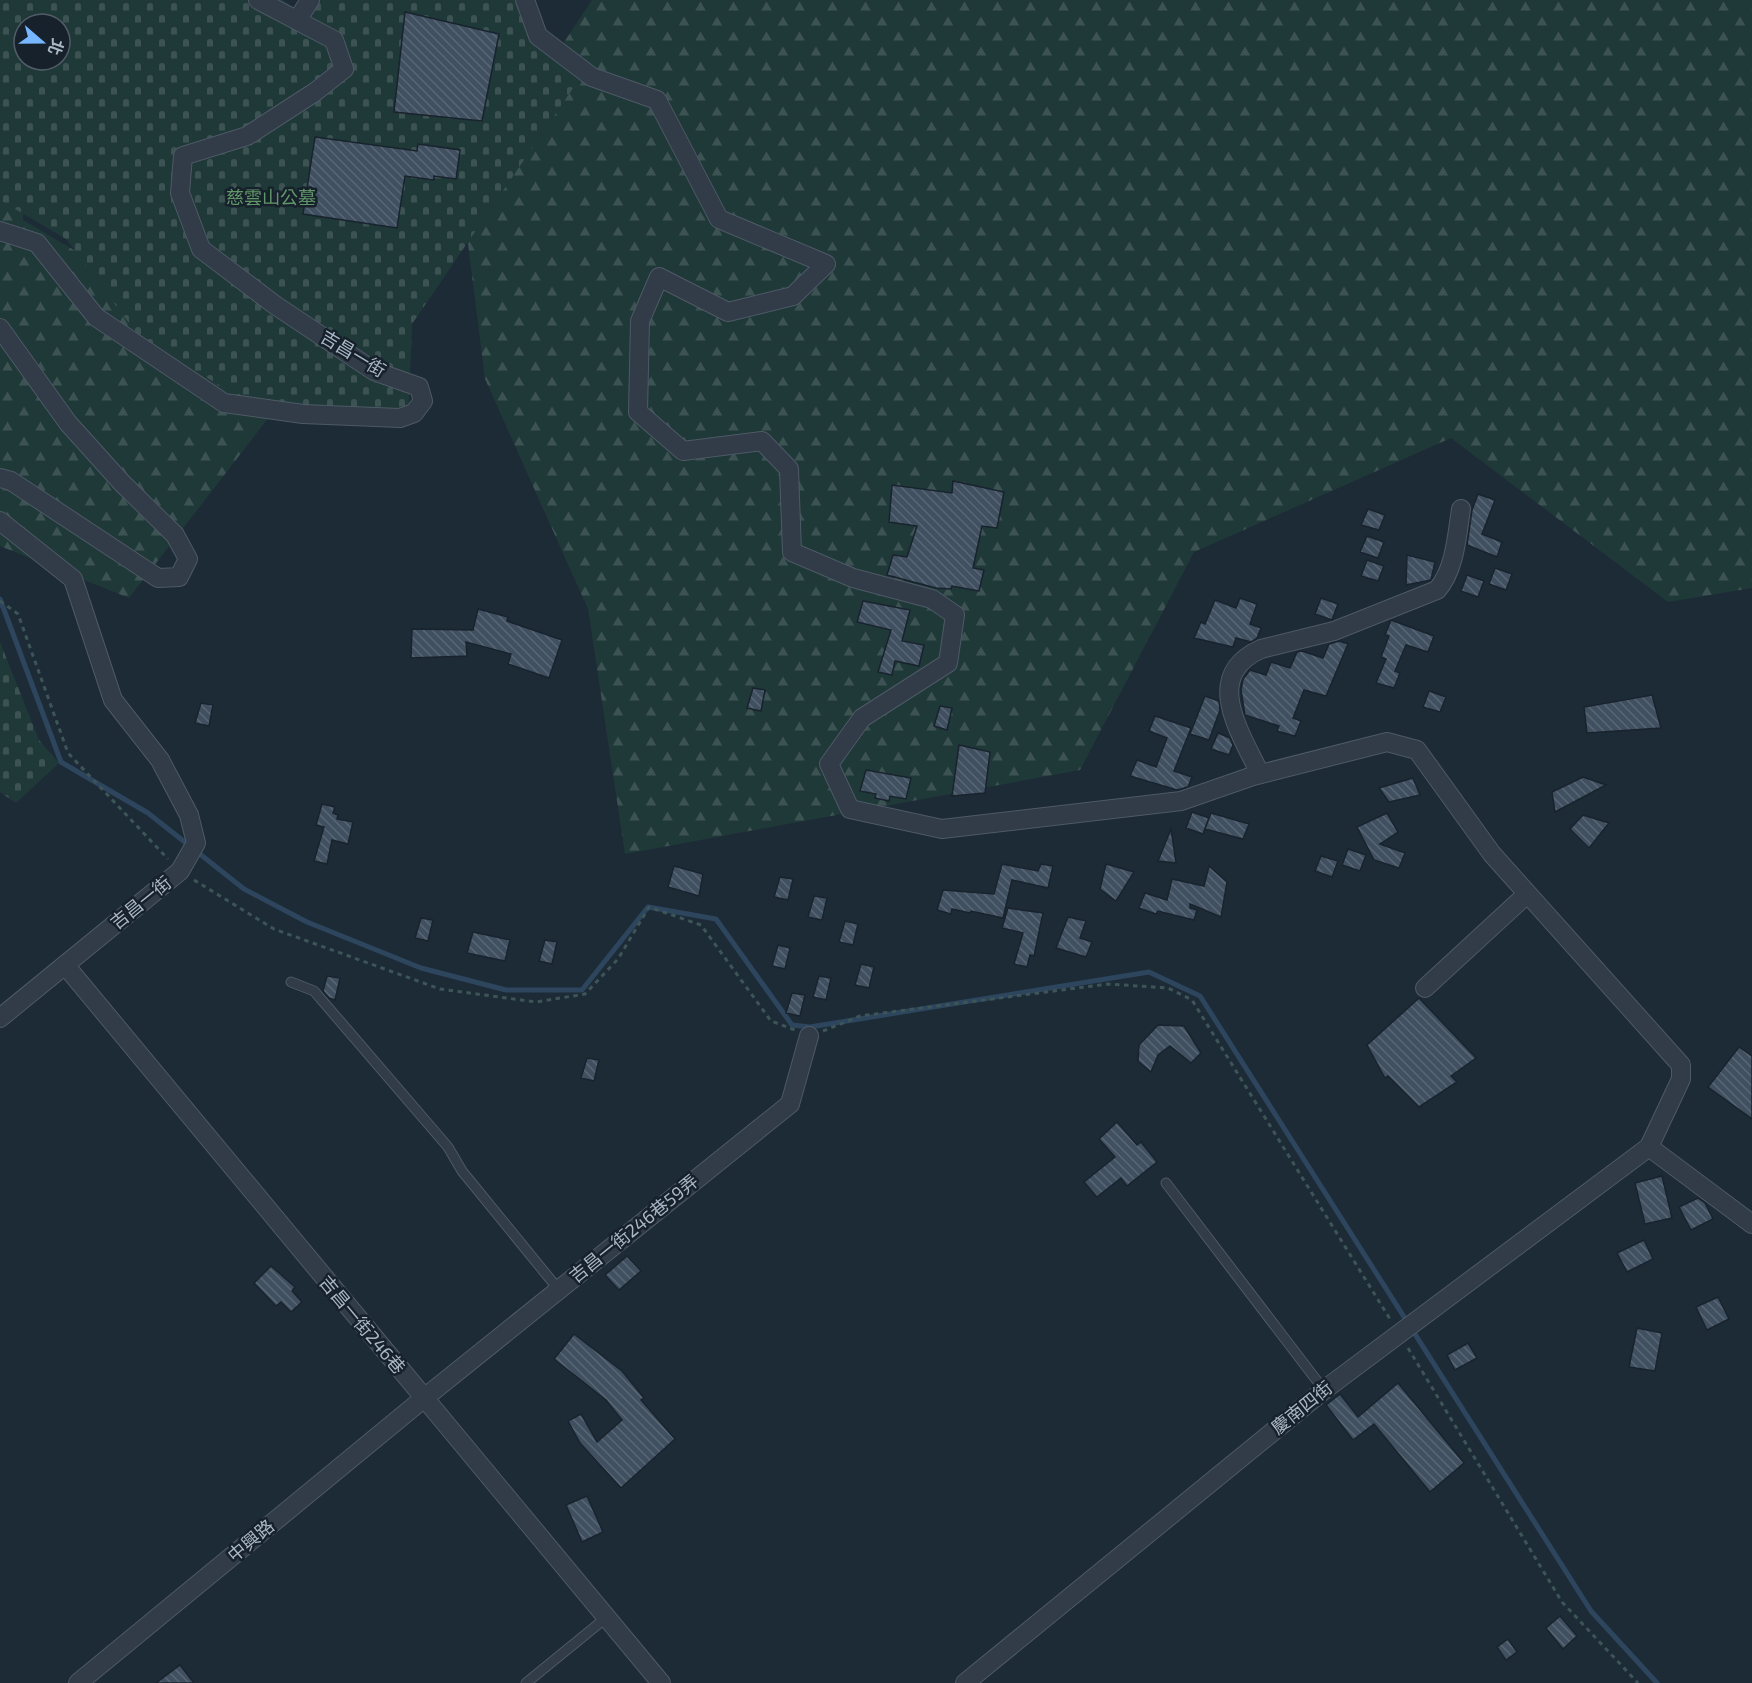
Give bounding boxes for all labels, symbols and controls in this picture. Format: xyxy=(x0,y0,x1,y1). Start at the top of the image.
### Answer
north arrow xyxy=(12,12,72,72)
text: 北 xyxy=(45,37,68,58)
park label: 慈雲山公墓 xyxy=(226,186,316,208)
street label: 吉昌一街 xyxy=(317,325,390,381)
street label: 吉昌一街 xyxy=(105,871,175,933)
street label: 吉昌一街246巷59弄 xyxy=(564,1170,702,1287)
street label: 吉昌一街246巷 xyxy=(315,1271,410,1378)
street label: 慶南四街 xyxy=(1266,1376,1336,1438)
street label: 中興路 xyxy=(223,1514,278,1566)

